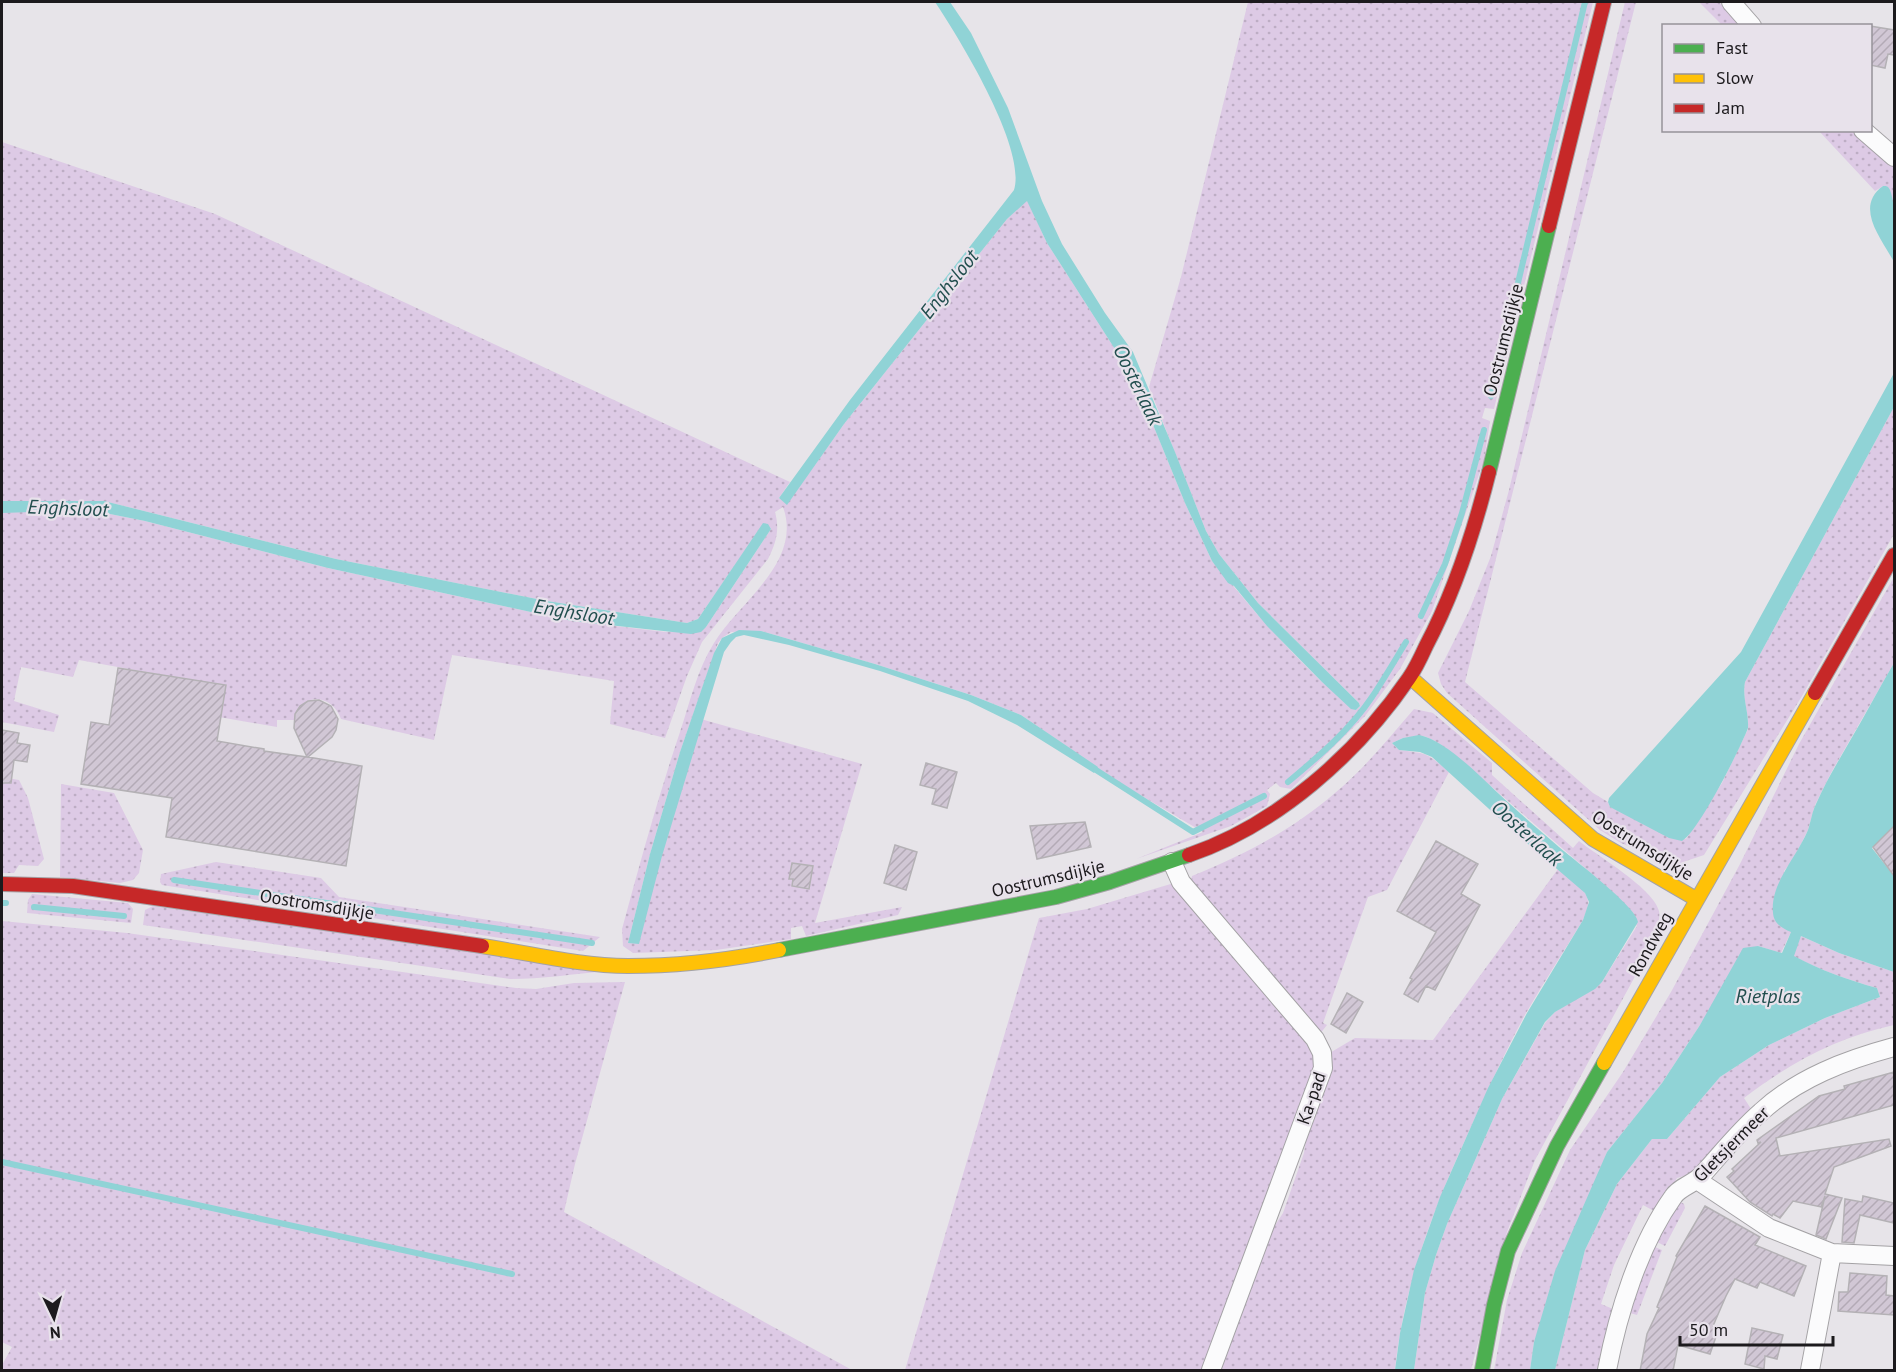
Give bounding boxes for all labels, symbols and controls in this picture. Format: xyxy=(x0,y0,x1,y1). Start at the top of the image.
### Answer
legend xyxy=(1662,24,1872,132)
text: Fast xyxy=(1716,36,1748,59)
text: Slow xyxy=(1716,66,1754,89)
text: Jam xyxy=(1715,96,1745,119)
water label: Enghsloot xyxy=(914,243,985,324)
street label: Oostrumsdijkje xyxy=(1478,281,1528,399)
water label: Oosterlaak xyxy=(1107,340,1169,431)
water label: Enghsloot xyxy=(27,494,111,522)
water label: Enghsloot xyxy=(532,593,618,631)
water label: Oosterlaak xyxy=(1486,794,1569,872)
street label: Oostrumsdijkje xyxy=(1588,805,1698,885)
street label: Oostrumsdijkje xyxy=(989,854,1107,902)
street label: Oostromsdijkje xyxy=(258,884,376,924)
street label: Rondweg xyxy=(1623,908,1677,980)
water label: Rietplas xyxy=(1735,983,1801,1009)
street label: Ka-pad xyxy=(1291,1069,1331,1127)
street label: Gletsjermeer xyxy=(1688,1101,1774,1187)
north arrow xyxy=(24,1288,84,1348)
scale bar xyxy=(1680,1309,1833,1347)
text: 50 m xyxy=(1689,1318,1728,1341)
text: N xyxy=(49,1323,61,1343)

